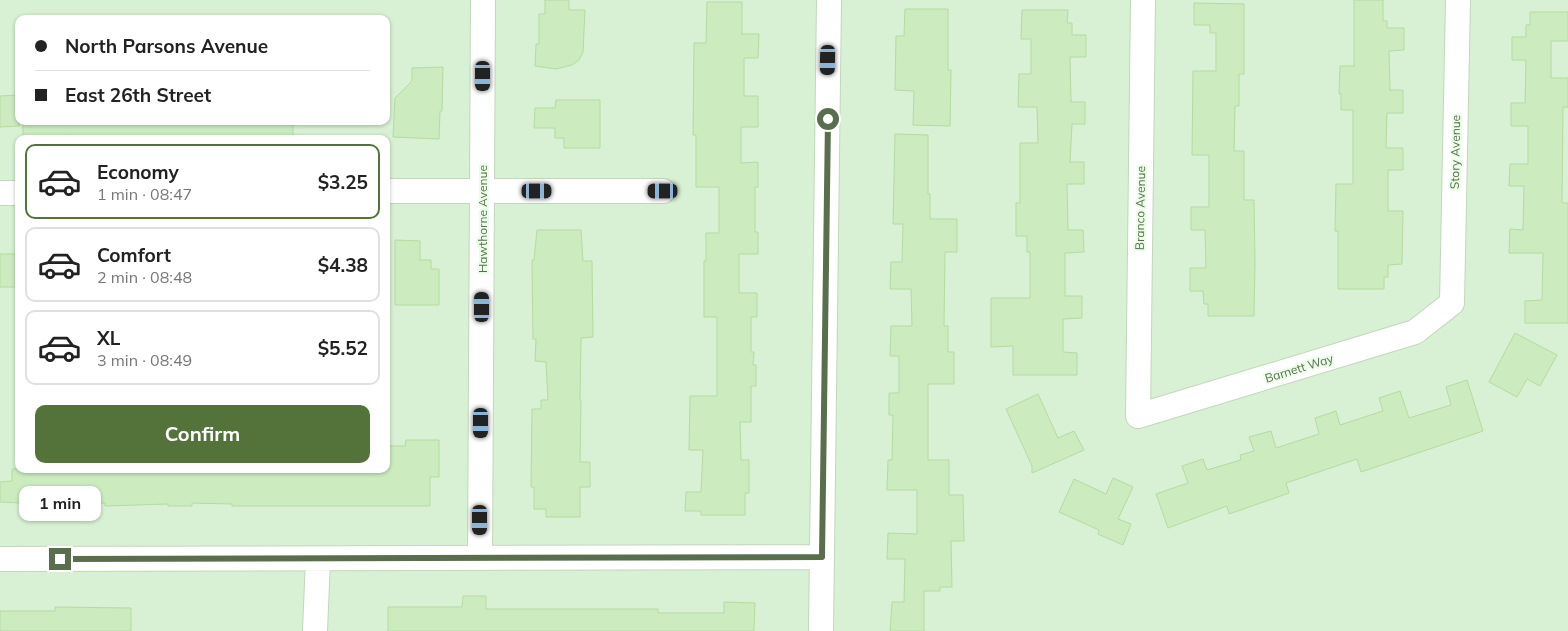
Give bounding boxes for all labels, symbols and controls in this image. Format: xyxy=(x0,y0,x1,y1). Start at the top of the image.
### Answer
text: North Parsons Avenue xyxy=(65,34,268,58)
car xyxy=(820,45,835,75)
car xyxy=(475,61,490,91)
text: East 26th Street xyxy=(65,83,211,107)
route start xyxy=(817,108,839,130)
street label: Story Avenue xyxy=(1447,115,1463,189)
icon: car xyxy=(37,159,82,204)
text: Economy xyxy=(97,160,179,184)
street label: Hawthorne Avenue xyxy=(475,165,490,273)
street label: Branco Avenue xyxy=(1132,166,1148,250)
text: $3.25 xyxy=(318,170,368,194)
text: 1 min · 08:47 xyxy=(97,184,192,204)
car xyxy=(522,184,552,199)
car xyxy=(648,184,678,199)
icon: car xyxy=(37,242,82,287)
text: Comfort xyxy=(97,243,171,267)
text: $4.38 xyxy=(318,253,368,277)
text: 2 min · 08:48 xyxy=(97,267,192,287)
car xyxy=(474,292,489,322)
icon: car xyxy=(37,325,82,370)
text: XL xyxy=(97,326,120,350)
text: $5.52 xyxy=(318,336,368,360)
text: 3 min · 08:49 xyxy=(97,350,192,370)
street label: Barnett Way xyxy=(1263,350,1336,386)
button: Confirm xyxy=(35,405,370,463)
car xyxy=(473,408,488,438)
callout: 1 min xyxy=(19,486,101,522)
text: 1 min xyxy=(39,493,81,513)
car xyxy=(472,505,487,535)
route end xyxy=(49,548,71,570)

